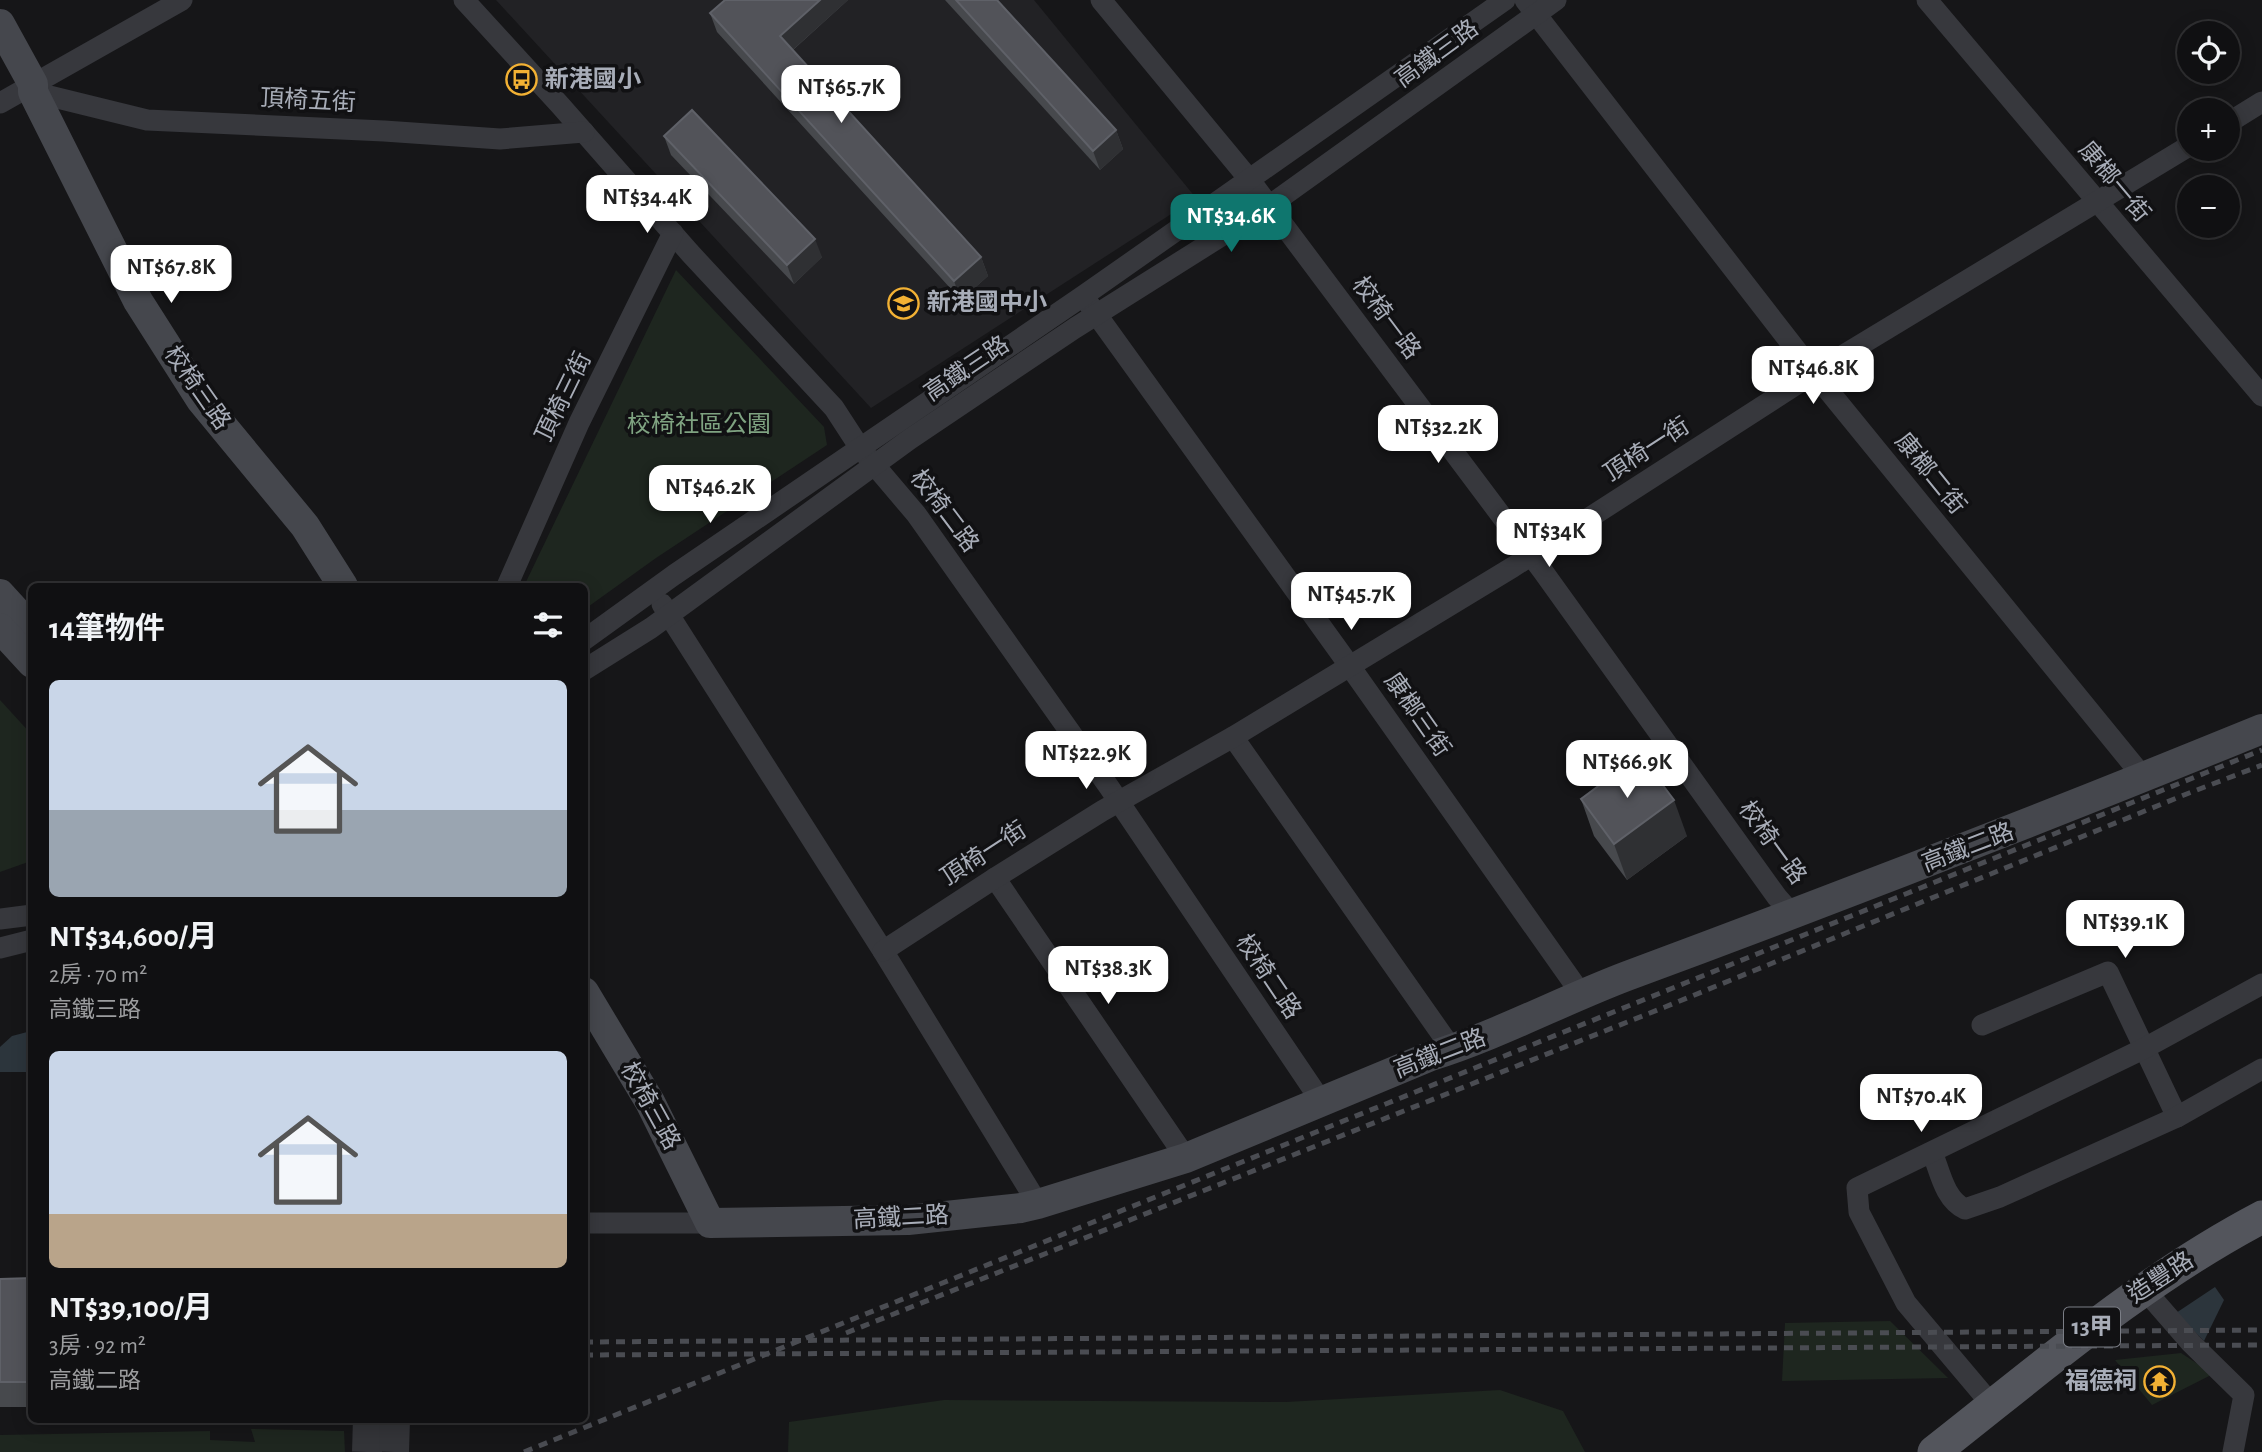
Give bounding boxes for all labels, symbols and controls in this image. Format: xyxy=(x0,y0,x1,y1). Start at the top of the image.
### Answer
street label: 高鐵三路 xyxy=(1390,14,1483,92)
map controls xyxy=(2177,21,2240,238)
button: locate xyxy=(2177,21,2240,84)
bus stop icon: 新港國小 xyxy=(505,63,539,97)
place label: 新港國小 xyxy=(545,66,641,92)
pin: NT$65.7K xyxy=(769,66,913,125)
text: NT$65.7K xyxy=(797,76,885,99)
street label: 頂椅五街 xyxy=(259,85,357,115)
button: + xyxy=(2177,98,2240,161)
street label: 康榔一街 xyxy=(2074,136,2156,226)
button: − xyxy=(2177,175,2240,238)
pin: NT$34.4K xyxy=(575,176,719,235)
text: NT$34.4K xyxy=(602,186,692,209)
pin: NT$34.6K xyxy=(1159,194,1303,254)
text: NT$34.6K xyxy=(1186,205,1276,228)
pin: NT$67.8K xyxy=(99,246,243,305)
text: NT$67.8K xyxy=(127,256,215,279)
street label: 校椅一路 xyxy=(1348,271,1426,364)
school or university icon: 新港國中小 xyxy=(887,286,921,320)
place label: 新港國中小 xyxy=(927,289,1047,315)
street label: 高鐵三路 xyxy=(919,331,1014,406)
street label: 校椅三路 xyxy=(160,341,236,434)
pin: NT$46.8K xyxy=(1741,346,1885,406)
street label: 頂椅三街 xyxy=(530,348,596,445)
text: NT$46.8K xyxy=(1768,357,1858,380)
pin: NT$32.2K xyxy=(1366,406,1510,465)
park label: 校椅社區公園 xyxy=(627,411,771,437)
street label: 頂椅一街 xyxy=(1599,412,1694,486)
text: NT$32.2K xyxy=(1394,416,1482,439)
street label: 康榔二街 xyxy=(1890,428,1971,519)
street label: 校椅二路 xyxy=(906,464,984,557)
pin: NT$46.2K xyxy=(638,466,782,525)
text: NT$46.2K xyxy=(665,476,755,499)
pin: NT$34K xyxy=(1492,510,1606,569)
text: NT$34K xyxy=(1513,520,1585,543)
pin: NT$45.7K xyxy=(1279,572,1423,632)
text: NT$45.7K xyxy=(1307,583,1395,606)
icon: filters xyxy=(529,606,567,644)
text: 14筆物件 xyxy=(49,614,165,644)
street label: 康榔三街 xyxy=(1380,668,1456,761)
icon: home xyxy=(245,726,371,852)
pin: NT$22.9K xyxy=(1014,732,1158,791)
pin: NT$66.9K xyxy=(1555,740,1699,800)
text: NT$22.9K xyxy=(1041,742,1131,765)
text: NT$66.9K xyxy=(1582,751,1672,774)
street label: 校椅一路 xyxy=(1734,796,1812,889)
street label: 頂椅一街 xyxy=(936,816,1031,890)
street label: 高鐵二路 xyxy=(1918,818,2017,876)
pin: NT$39.1K xyxy=(2053,900,2197,960)
text: NT$39.1K xyxy=(2082,911,2168,934)
text: NT$34,600/月 xyxy=(49,922,217,952)
street label: 校椅二路 xyxy=(1231,929,1306,1024)
pin: NT$38.3K xyxy=(1036,946,1180,1006)
text: NT$38.3K xyxy=(1064,957,1152,980)
text: 2房 · 70 m² xyxy=(49,964,147,987)
text: 高鐵三路 xyxy=(49,999,141,1022)
street label: 高鐵二路 xyxy=(1390,1024,1489,1082)
street label: 校椅三路 xyxy=(616,1057,686,1154)
pin: NT$70.4K xyxy=(1849,1074,1993,1134)
text: NT$70.4K xyxy=(1876,1085,1966,1108)
icon: home xyxy=(245,1097,371,1223)
street label: 高鐵二路 xyxy=(852,1202,950,1232)
street label: 造豐路 xyxy=(2123,1247,2198,1308)
text: NT$39,100/月 xyxy=(49,1293,213,1323)
road number: 13甲 xyxy=(2064,1308,2120,1346)
text: 3房 · 92 m² xyxy=(49,1335,146,1358)
temple icon: 福德祠 xyxy=(2143,1365,2177,1399)
place label: 福德祠 xyxy=(2065,1368,2137,1394)
text: 高鐵二路 xyxy=(49,1370,141,1393)

